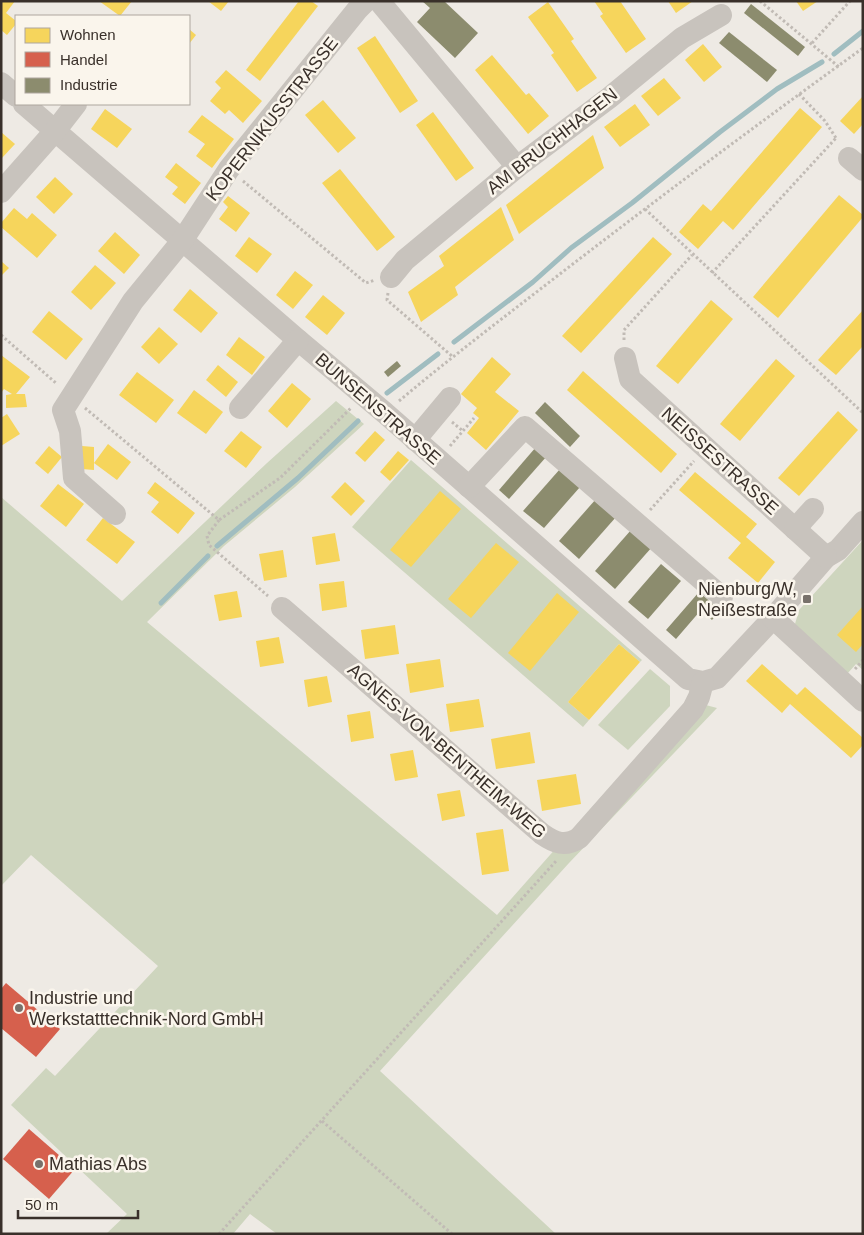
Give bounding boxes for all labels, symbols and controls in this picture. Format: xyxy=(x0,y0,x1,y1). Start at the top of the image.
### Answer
legend xyxy=(15,15,190,105)
text: Wohnen xyxy=(60,26,116,43)
street label: KOPERNIKUSSTRASSE xyxy=(202,33,342,205)
text: Handel xyxy=(60,51,108,68)
text: Industrie xyxy=(60,76,118,93)
street label: AM BRUCHHAGEN xyxy=(483,84,621,198)
street label: BUNSENSTRASSE xyxy=(311,349,445,469)
street label: NEISSESTRASSE xyxy=(658,403,782,519)
place label: Nienburg/W, Neißestraße xyxy=(698,579,797,620)
marker: Nienburg/W, Neißestraße xyxy=(801,593,813,605)
street label: AGNES-VON-BENTHEIM-WEG xyxy=(344,659,550,843)
place label: Industrie und Werkstatttechnik-Nord GmbH xyxy=(29,988,264,1029)
marker: Industrie und Werkstatttechnik-Nord GmbH xyxy=(13,1002,25,1014)
place label: Mathias Abs xyxy=(49,1154,147,1174)
marker: Mathias Abs xyxy=(33,1158,45,1170)
scale bar xyxy=(18,1188,138,1220)
text: 50 m xyxy=(25,1196,58,1213)

